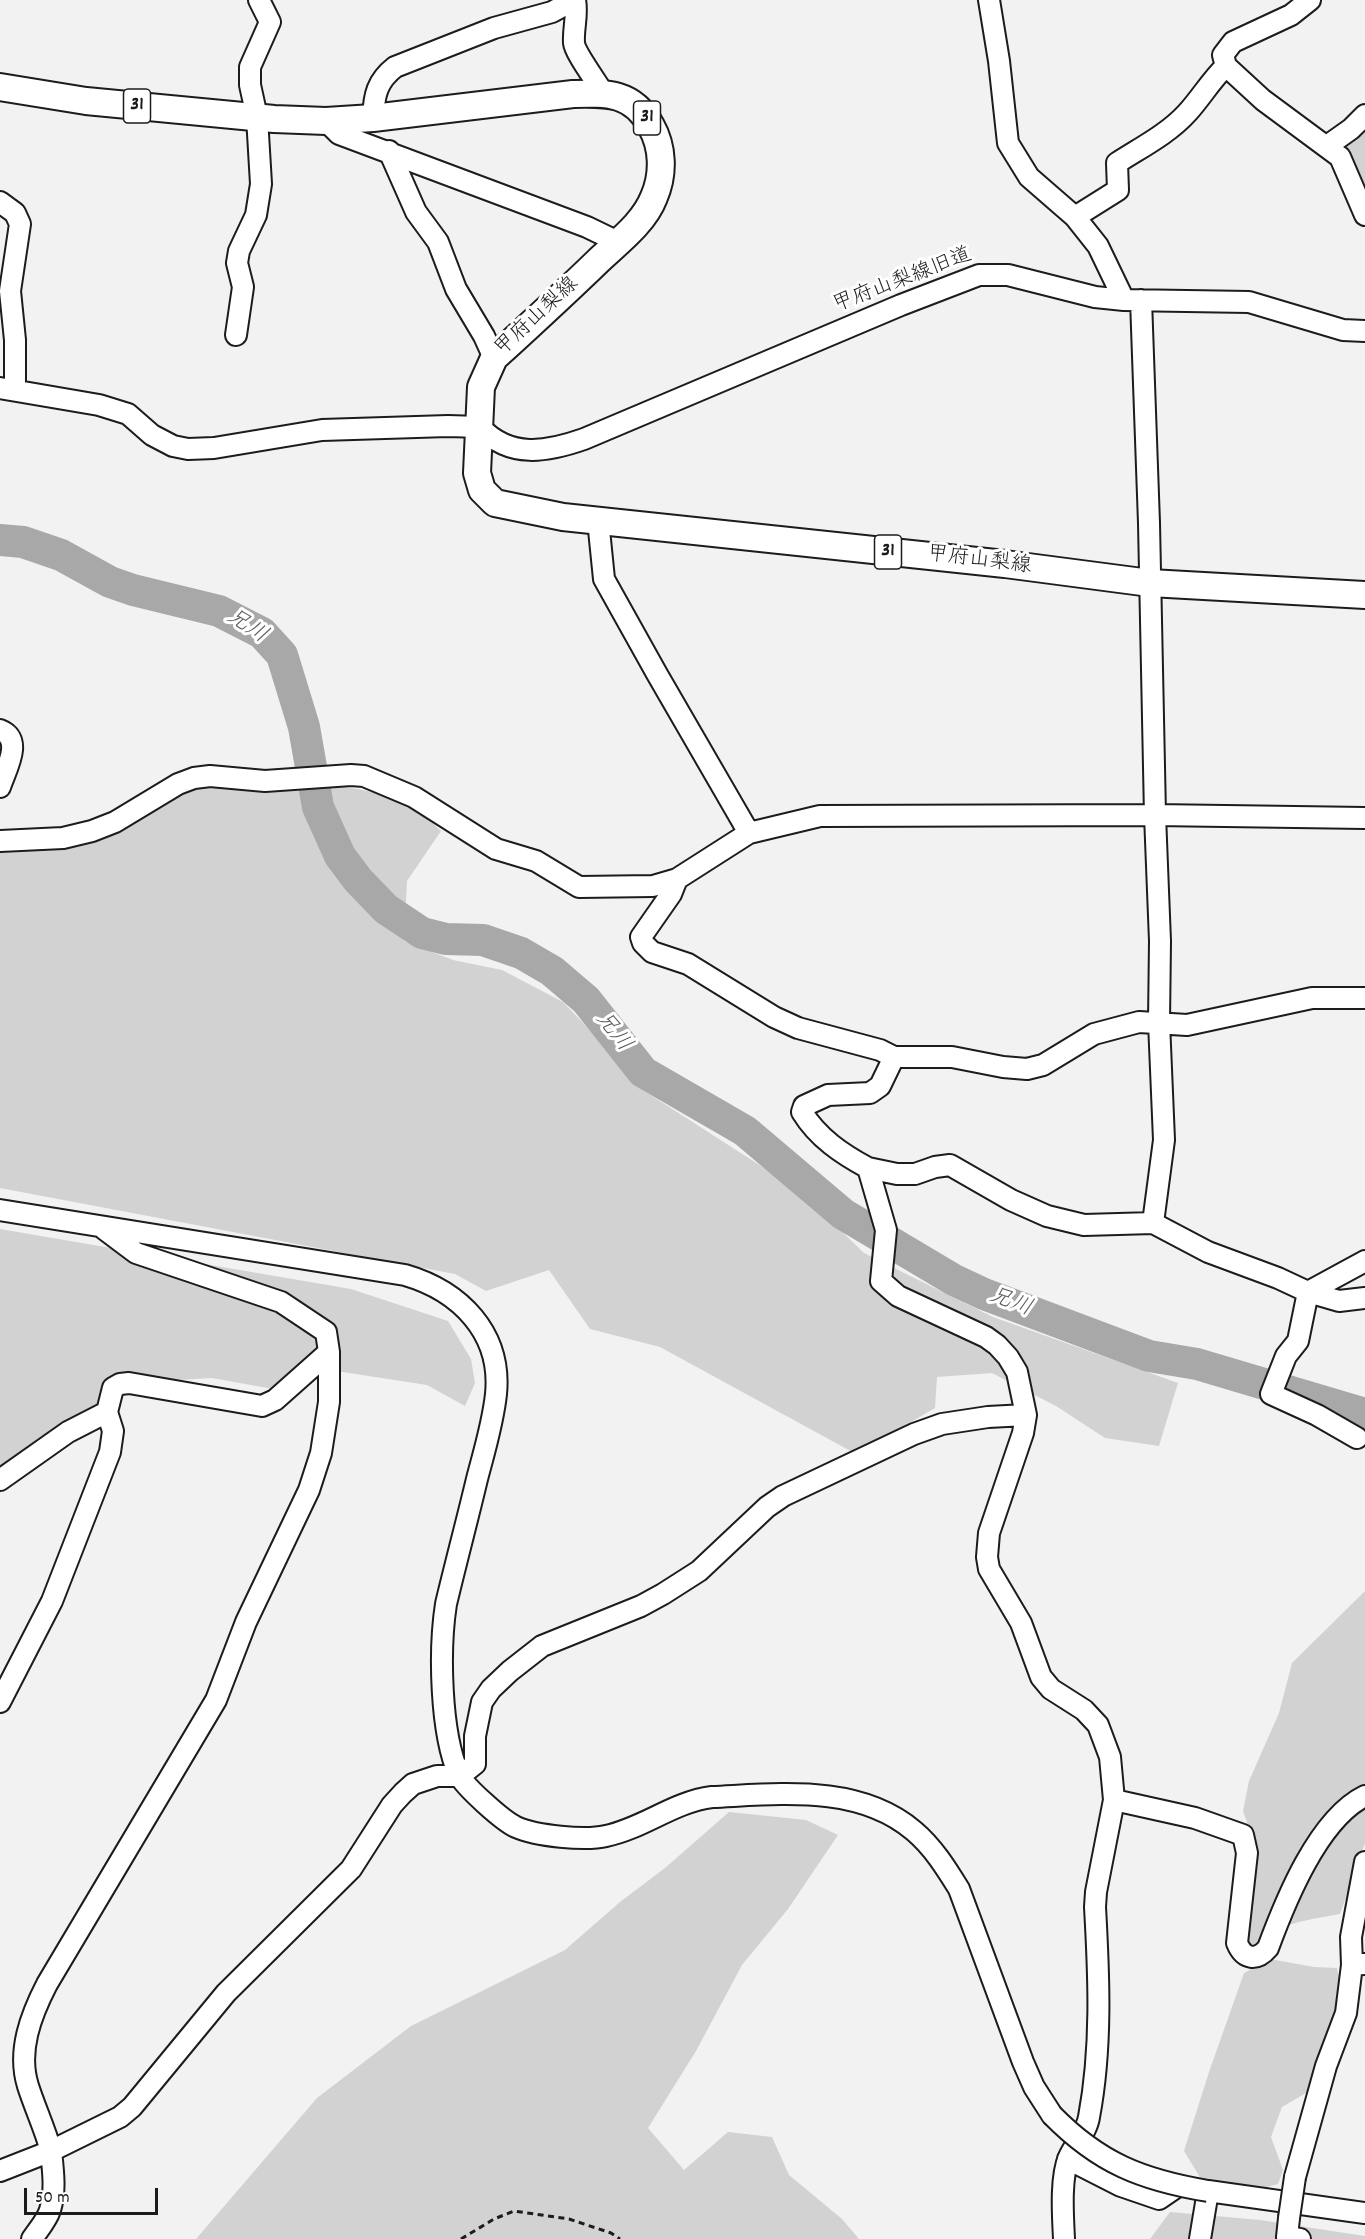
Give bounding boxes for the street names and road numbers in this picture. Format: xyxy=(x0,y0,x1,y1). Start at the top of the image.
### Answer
road number: 31 xyxy=(124,89,150,123)
road number: 31 xyxy=(634,101,660,135)
street label: 甲府山梨線旧道 xyxy=(830,244,976,320)
street label: 甲府山梨線 xyxy=(491,273,585,363)
road number: 31 xyxy=(874,535,902,569)
street label: 甲府山梨線 xyxy=(925,543,1033,581)

